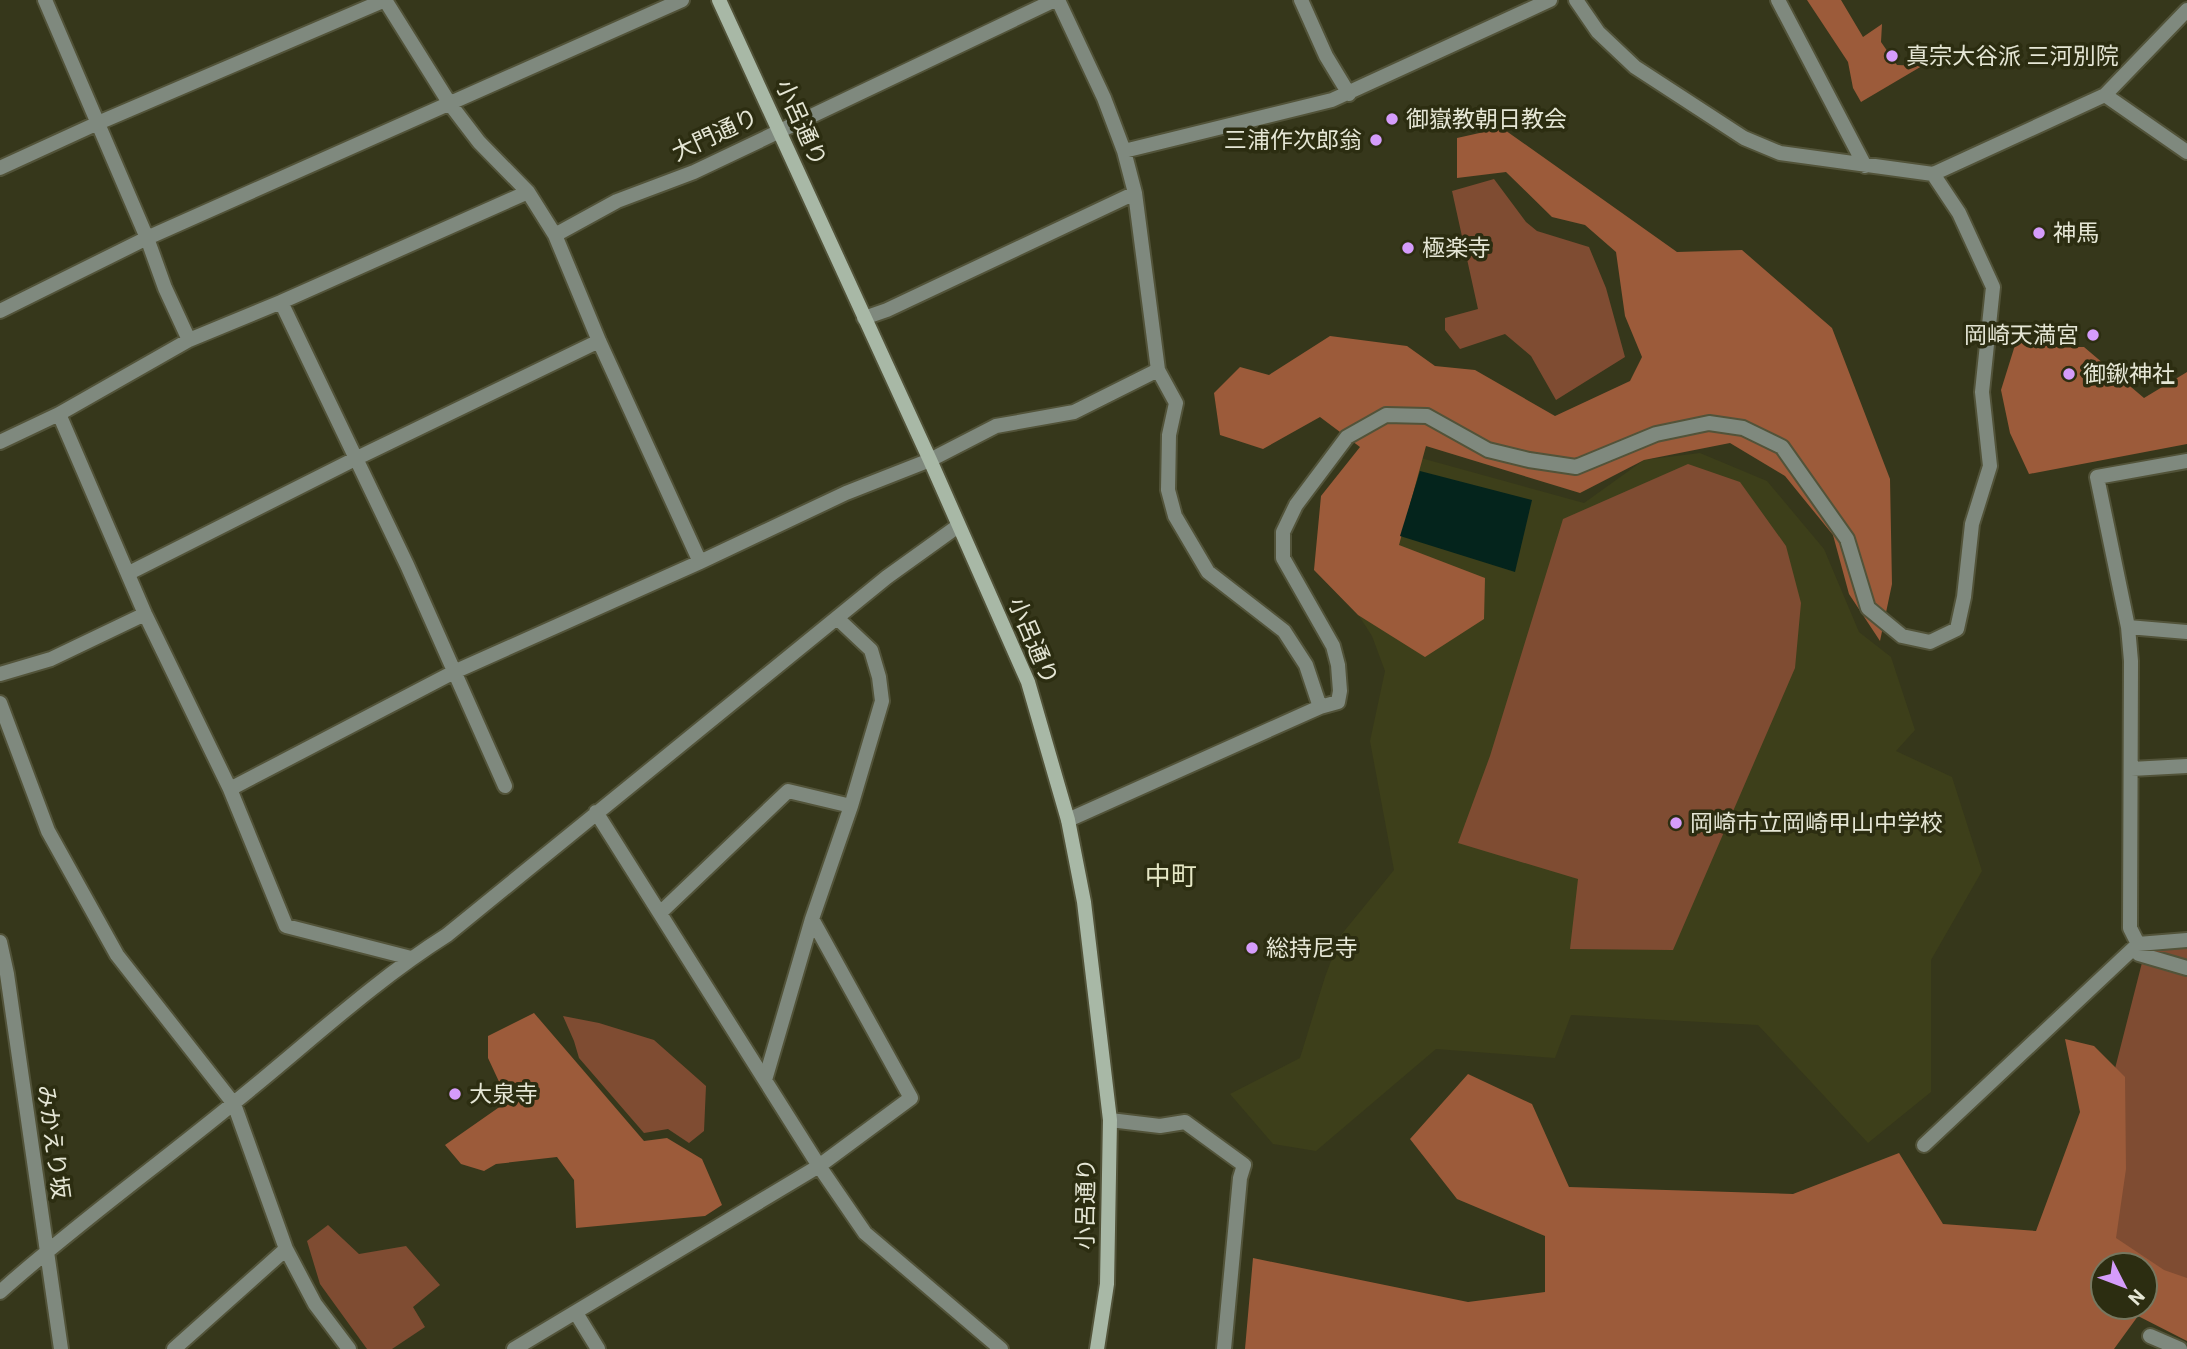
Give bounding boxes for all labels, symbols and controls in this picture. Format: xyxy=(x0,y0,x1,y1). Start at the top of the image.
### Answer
place label: 真宗大谷派 三河別院 xyxy=(1906,43,2119,70)
marker: 真宗大谷派 三河別院 xyxy=(1884,48,1900,64)
street label: 小呂通り xyxy=(770,75,832,171)
street label: 大門通り xyxy=(668,103,762,167)
place label: 御嶽教朝日教会 xyxy=(1406,106,1567,133)
marker: 御嶽教朝日教会 xyxy=(1384,111,1400,127)
place label: 三浦作次郎翁 xyxy=(1224,127,1362,154)
marker: 三浦作次郎翁 xyxy=(1368,132,1384,148)
place label: 神馬 xyxy=(2053,220,2099,247)
marker: 神馬 xyxy=(2031,225,2047,241)
place label: 極楽寺 xyxy=(1422,235,1491,262)
marker: 極楽寺 xyxy=(1400,240,1416,256)
place label: 岡崎天満宮 xyxy=(1964,322,2079,349)
marker: 岡崎天満宮 xyxy=(2085,327,2101,343)
place label: 御鍬神社 xyxy=(2083,361,2175,388)
marker: 御鍬神社 xyxy=(2061,366,2077,382)
street label: 小呂通り xyxy=(1003,593,1063,689)
place label: 岡崎市立岡崎甲山中学校 xyxy=(1690,810,1943,837)
marker: 岡崎市立岡崎甲山中学校 xyxy=(1668,815,1684,831)
district label: 中町 xyxy=(1145,861,1197,891)
place label: 総持尼寺 xyxy=(1266,935,1358,962)
marker: 総持尼寺 xyxy=(1244,940,1260,956)
place label: 大泉寺 xyxy=(469,1081,538,1108)
street label: みかえり坂 xyxy=(32,1083,74,1201)
marker: 大泉寺 xyxy=(447,1086,463,1102)
street label: 小呂通り xyxy=(1072,1158,1100,1250)
north arrow xyxy=(2089,1251,2159,1321)
text: N xyxy=(2123,1284,2149,1310)

